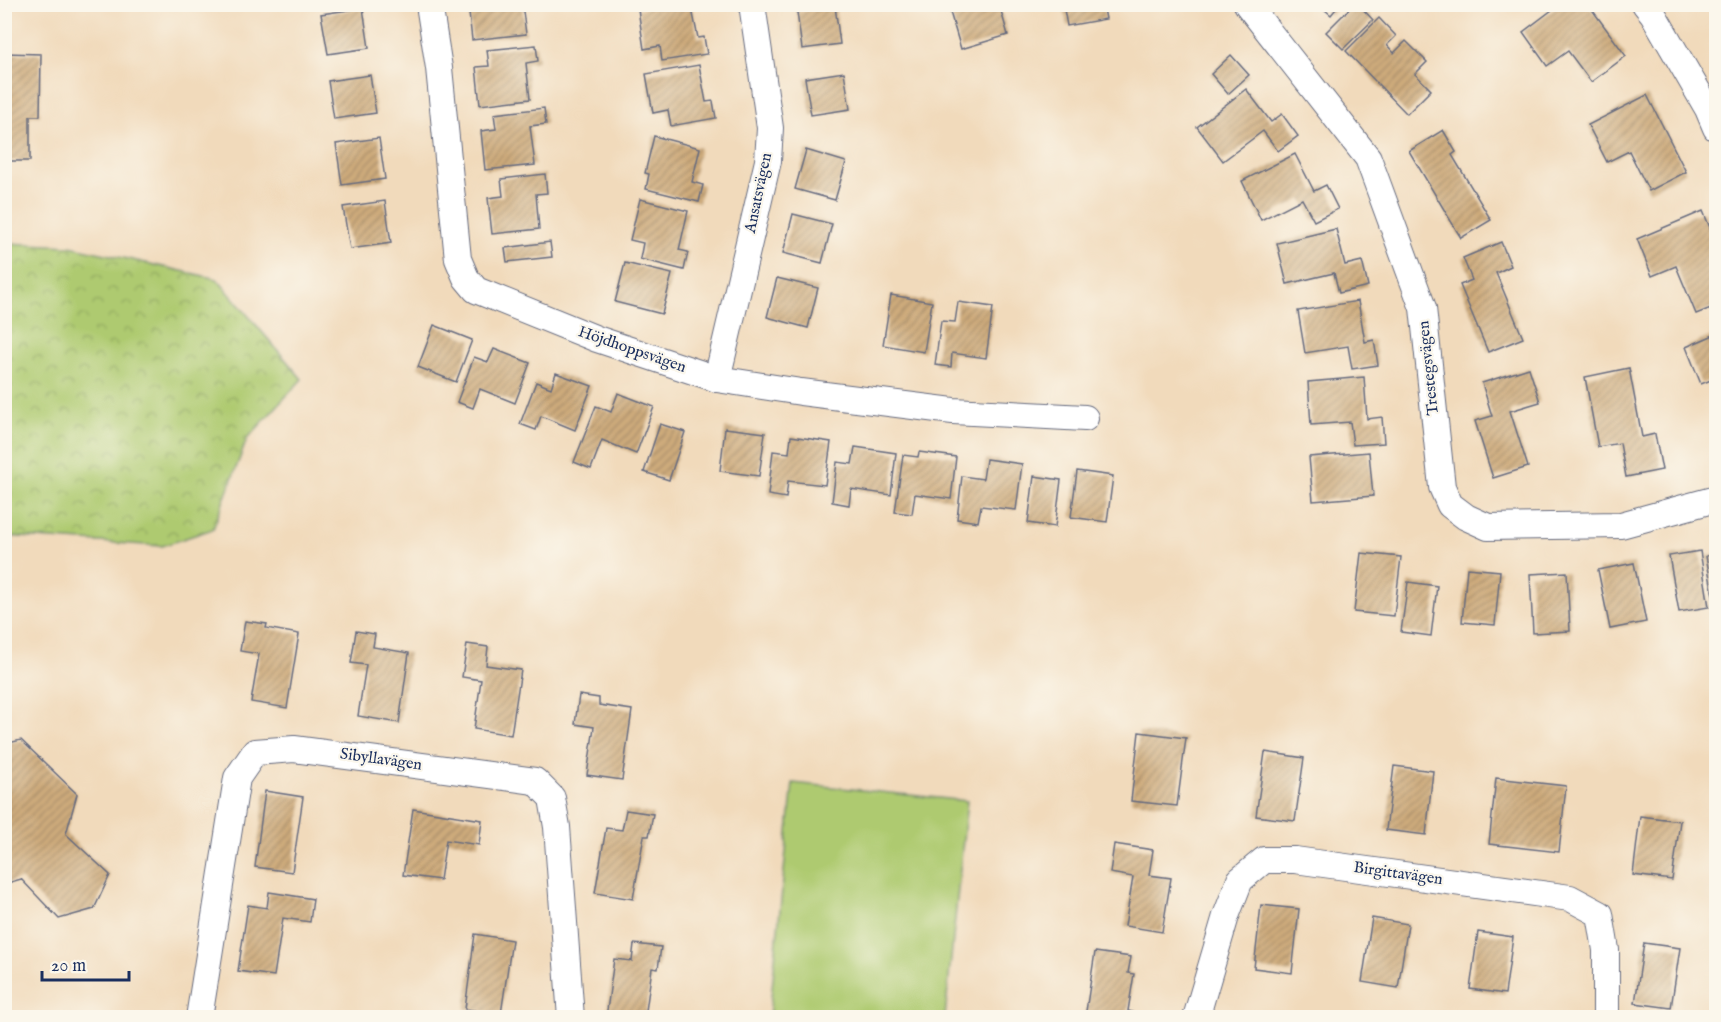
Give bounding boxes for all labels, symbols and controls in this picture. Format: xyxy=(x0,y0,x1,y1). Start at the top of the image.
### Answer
street label: Ansatsvägen xyxy=(741,151,777,236)
street label: Trestegsvägen xyxy=(1414,319,1444,416)
street label: Höjdhoppsvägen xyxy=(575,322,689,378)
street label: Sibyllavägen xyxy=(339,744,424,776)
street label: Birgittavägen xyxy=(1352,858,1444,890)
scale bar xyxy=(42,944,129,982)
text: 20 m xyxy=(51,955,86,978)

